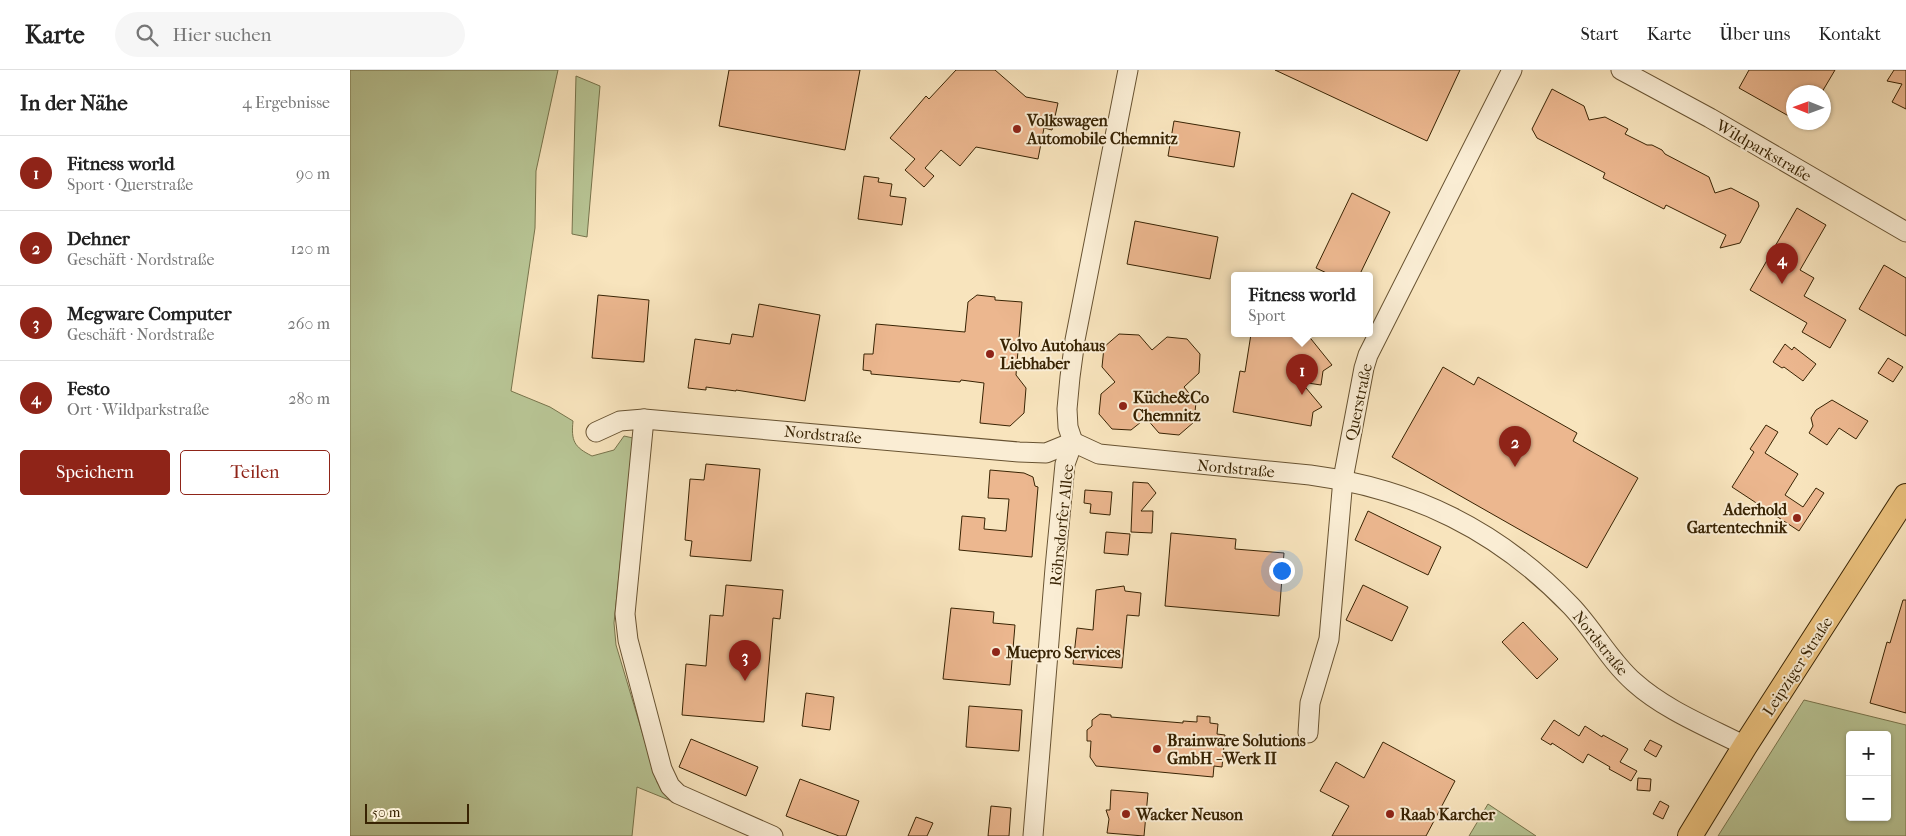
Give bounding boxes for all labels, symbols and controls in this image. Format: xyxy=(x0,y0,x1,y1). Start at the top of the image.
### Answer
search box xyxy=(115,12,465,57)
text: Karte xyxy=(25,21,85,49)
icon: search xyxy=(133,21,161,49)
text: Hier suchen xyxy=(173,24,272,46)
text: Start xyxy=(1580,24,1619,45)
text: Karte xyxy=(1647,24,1691,45)
text: Über uns xyxy=(1719,24,1790,45)
text: Kontakt xyxy=(1818,24,1881,45)
north arrow xyxy=(1786,85,1831,130)
text: In der Nähe xyxy=(20,91,128,115)
text: 4 Ergebnisse xyxy=(242,93,330,112)
place label: Volkswagen Automobile Chemnitz xyxy=(1026,111,1178,148)
street label: Wildparkstraße xyxy=(1712,115,1815,185)
marker: Volkswagen Automobile Chemnitz xyxy=(1011,123,1023,135)
text: Fitness world xyxy=(67,153,175,175)
text: 1 xyxy=(33,164,39,183)
text: 90 m xyxy=(296,164,330,183)
text: Sport · Querstraße xyxy=(67,175,193,194)
text: Dehner xyxy=(67,228,130,250)
text: 2 xyxy=(32,239,40,258)
text: 120 m xyxy=(291,239,330,258)
pin: 4 xyxy=(1766,243,1798,284)
text: Geschäft · Nordstraße xyxy=(67,250,214,269)
popup xyxy=(1231,272,1373,337)
text: Fitness world xyxy=(1248,284,1356,306)
text: Megware Computer xyxy=(67,303,232,325)
text: Sport xyxy=(1248,306,1286,325)
text: 3 xyxy=(33,314,39,333)
text: 260 m xyxy=(288,314,330,333)
text: Geschäft · Nordstraße xyxy=(67,325,214,344)
place label: Volvo Autohaus Liebhaber xyxy=(999,336,1105,373)
marker: Volvo Autohaus Liebhaber xyxy=(984,348,996,360)
pin: 1 xyxy=(1286,354,1318,395)
street label: Querstraße xyxy=(1341,362,1376,443)
text: Festo xyxy=(67,378,110,400)
place label: Küche&Co Chemnitz xyxy=(1133,388,1209,425)
text: 4 xyxy=(31,389,41,408)
text: 280 m xyxy=(288,389,330,408)
text: Ort · Wildparkstraße xyxy=(67,400,209,419)
marker: Küche&Co Chemnitz xyxy=(1117,400,1129,412)
street label: Nordstraße xyxy=(783,422,863,447)
pin: 2 xyxy=(1499,426,1531,467)
button: Speichern xyxy=(20,450,170,495)
button: Teilen xyxy=(180,450,330,495)
street label: Nordstraße xyxy=(1196,456,1276,481)
street label: Röhrsdorfer Allee xyxy=(1046,463,1077,587)
place label: Aderhold Gartentechnik xyxy=(1687,500,1788,537)
marker: Aderhold Gartentechnik xyxy=(1791,512,1803,524)
your location xyxy=(1269,558,1295,584)
street label: Nordstraße xyxy=(1569,607,1632,680)
street label: Leipziger Straße xyxy=(1758,613,1837,719)
pin: 3 xyxy=(729,640,761,681)
place label: Muepro Services xyxy=(1005,643,1121,663)
marker: Muepro Services xyxy=(990,646,1002,658)
place label: Brainware Solutions GmbH - Werk II xyxy=(1167,731,1306,768)
map controls xyxy=(1846,731,1891,821)
button: + xyxy=(1846,731,1891,776)
marker: Brainware Solutions GmbH - Werk II xyxy=(1151,743,1163,755)
button: − xyxy=(1846,776,1891,821)
scale bar xyxy=(365,801,469,824)
text: 50 m xyxy=(372,804,400,821)
place label: Wacker Neuson xyxy=(1135,805,1244,824)
place label: Raab Karcher xyxy=(1400,805,1496,824)
marker: Wacker Neuson xyxy=(1120,808,1132,820)
marker: Raab Karcher xyxy=(1384,808,1396,820)

